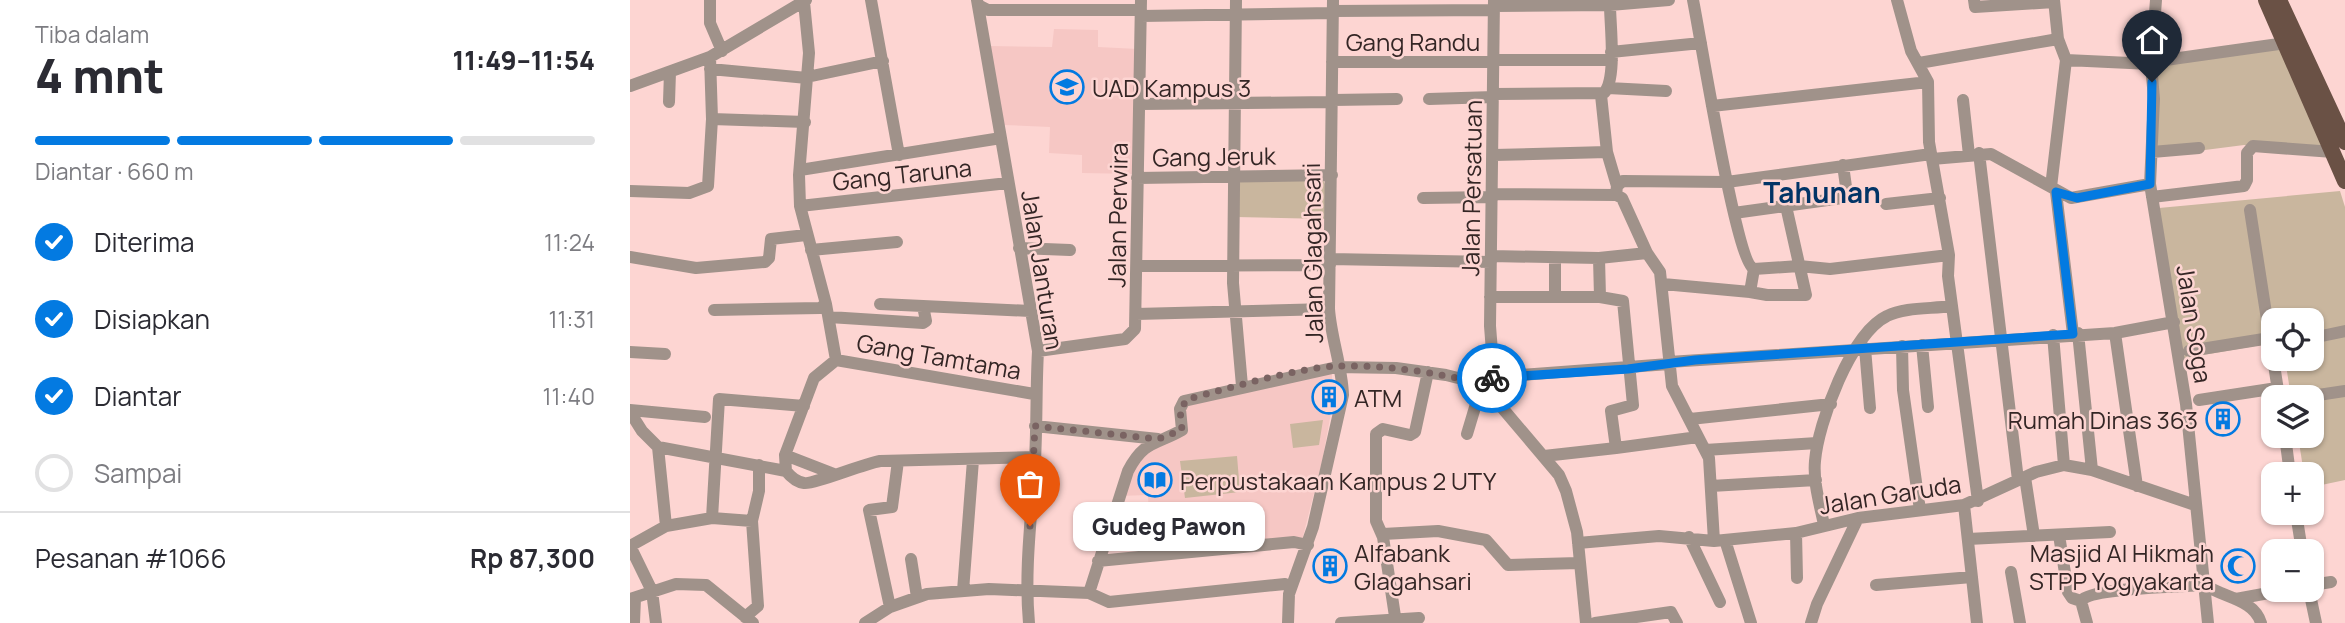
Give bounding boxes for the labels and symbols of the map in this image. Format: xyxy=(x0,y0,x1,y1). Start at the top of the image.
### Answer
pin xyxy=(2122,10,2182,82)
street label: Gang Randu xyxy=(1346,25,1480,58)
school or university icon: UAD Kampus 3 xyxy=(1048,68,1086,106)
place label: UAD Kampus 3 xyxy=(1092,71,1251,104)
street label: Jalan Persatuan xyxy=(1453,99,1489,277)
street label: Gang Jeruk xyxy=(1152,138,1277,174)
street label: Jalan Perwira xyxy=(1099,142,1135,288)
street label: Gang Taruna xyxy=(831,150,973,198)
street label: Jalan Glagahsari xyxy=(1294,163,1330,343)
district label: Tahunan xyxy=(1763,173,1881,211)
street label: Jalan Janturan xyxy=(1014,188,1072,352)
street label: Jalan Soga xyxy=(2169,263,2221,385)
street label: Gang Tamtama xyxy=(854,325,1024,387)
courier xyxy=(1457,343,1527,413)
building icon: ATM xyxy=(1310,378,1348,416)
place label: ATM xyxy=(1354,381,1402,414)
building icon: Rumah Dinas 363 xyxy=(2204,400,2242,438)
place label: Rumah Dinas 363 xyxy=(2008,403,2198,436)
pin xyxy=(1000,454,1060,526)
library icon: Perpustakaan Kampus 2 UTY xyxy=(1136,461,1174,499)
place label: Perpustakaan Kampus 2 UTY xyxy=(1180,464,1497,497)
street label: Jalan Garuda xyxy=(1817,467,1963,521)
callout: Gudeg Pawon xyxy=(1072,502,1264,550)
place label: Alfabank Glagahsari xyxy=(1354,536,1472,597)
place label: Masjid Al Hikmah STPP Yogyakarta xyxy=(2029,536,2214,597)
building icon: Alfabank Glagahsari xyxy=(1311,547,1349,585)
mosque icon: Masjid Al Hikmah STPP Yogyakarta xyxy=(2219,547,2257,585)

